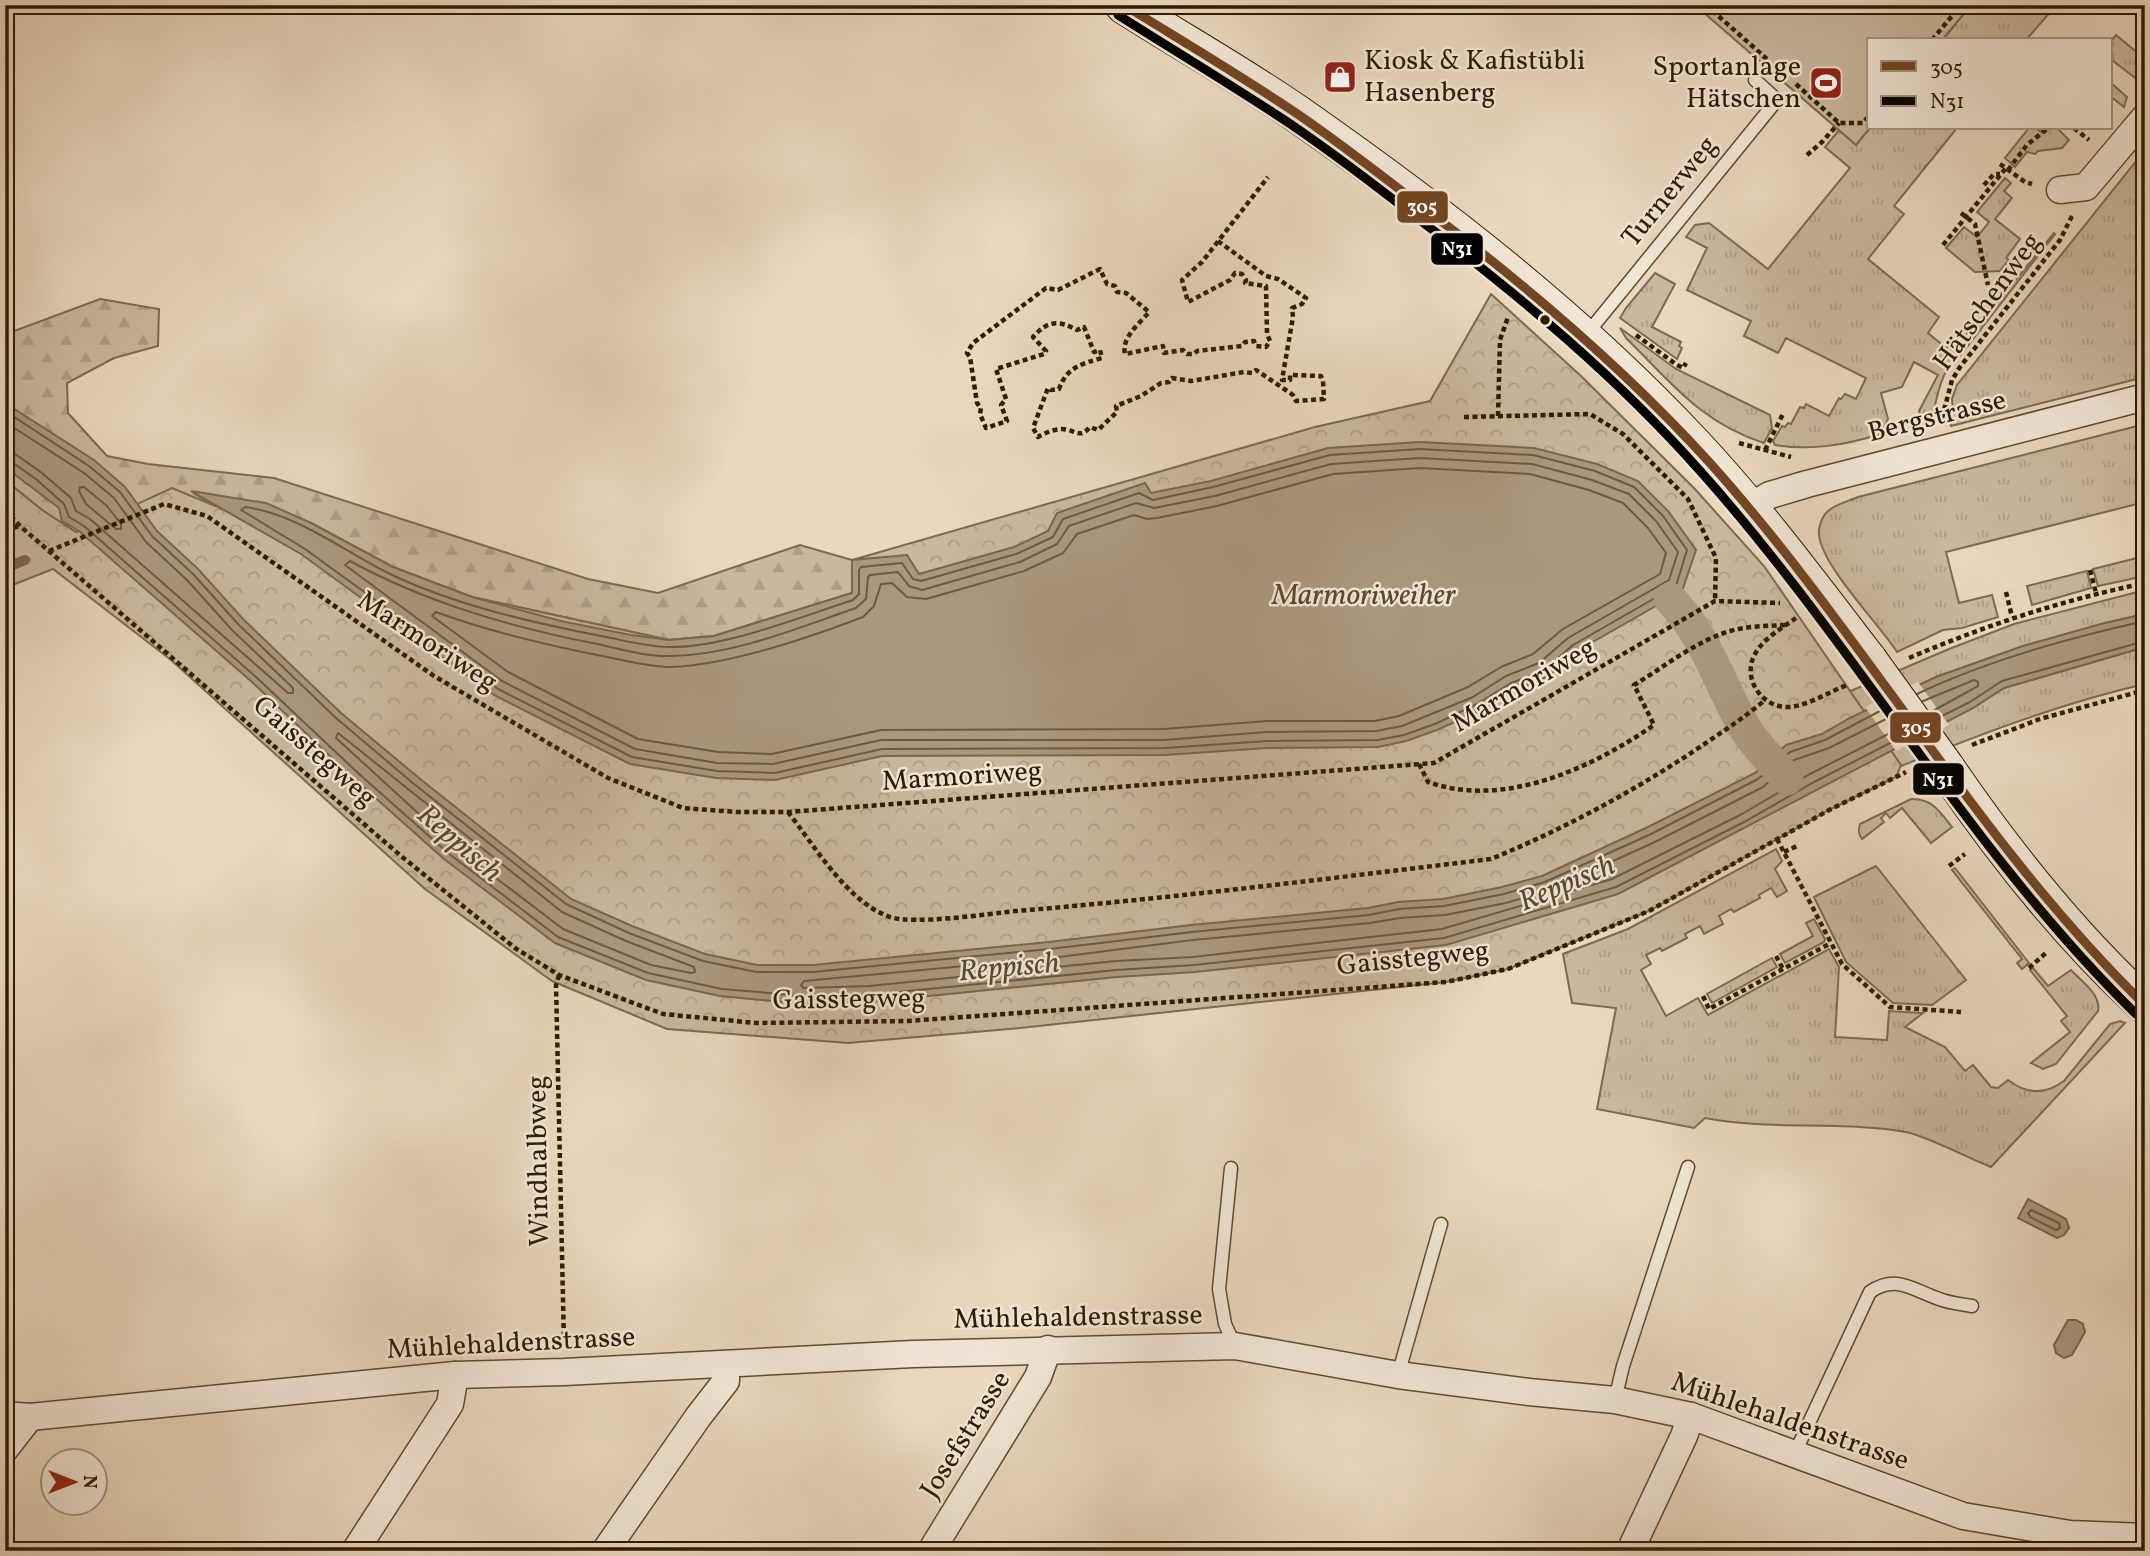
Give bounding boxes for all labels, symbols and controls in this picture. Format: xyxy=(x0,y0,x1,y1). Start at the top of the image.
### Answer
legend xyxy=(1867,38,2112,130)
place label: Kiosk & Kafistübli Hasenberg xyxy=(1364,42,1585,113)
place label: Sportanlage Hätschen xyxy=(1652,48,1801,119)
text: 305 xyxy=(1930,54,1963,83)
shop icon: Kiosk & Kafistübli Hasenberg xyxy=(1321,58,1359,96)
sports icon: Sportanlage Hätschen xyxy=(1807,64,1845,102)
text: N31 xyxy=(1930,88,1965,117)
street label: Turnerweg xyxy=(1613,128,1727,256)
line badge: 305 xyxy=(1396,190,1449,224)
text: 305 xyxy=(1407,195,1437,221)
street label: Hätschenweg xyxy=(1924,225,2052,379)
line badge: N31 xyxy=(1430,232,1484,266)
text: N31 xyxy=(1441,237,1473,263)
unlabelled marker xyxy=(1538,313,1552,327)
street label: Bergstrasse xyxy=(1864,381,2010,453)
water label: Marmoriweiher xyxy=(1271,575,1457,617)
street label: Marmoriweg xyxy=(349,582,505,702)
street label: Marmoriweg xyxy=(1445,629,1603,743)
street label: Gaisstegweg xyxy=(244,687,384,817)
line badge: 305 xyxy=(1889,711,1942,744)
text: 305 xyxy=(1901,716,1931,742)
street label: Marmoriweg xyxy=(881,752,1043,802)
line badge: N31 xyxy=(1912,762,1965,796)
text: N31 xyxy=(1922,768,1954,794)
water label: Reppisch xyxy=(407,795,511,893)
water label: Reppisch xyxy=(1512,845,1622,923)
street label: Gaisstegweg xyxy=(1335,932,1491,986)
water label: Reppisch xyxy=(957,943,1061,993)
street label: Gaisstegweg xyxy=(772,979,926,1021)
street label: Windhalbweg xyxy=(518,1075,560,1247)
street label: Mühlehaldenstrasse xyxy=(953,1296,1203,1340)
street label: Mühlehaldenstrasse xyxy=(386,1318,636,1370)
street label: Mühlehaldenstrasse xyxy=(1666,1363,1914,1481)
street label: Josefstrasse xyxy=(911,1364,1021,1506)
north arrow xyxy=(38,1448,108,1518)
text: N xyxy=(76,1475,102,1489)

